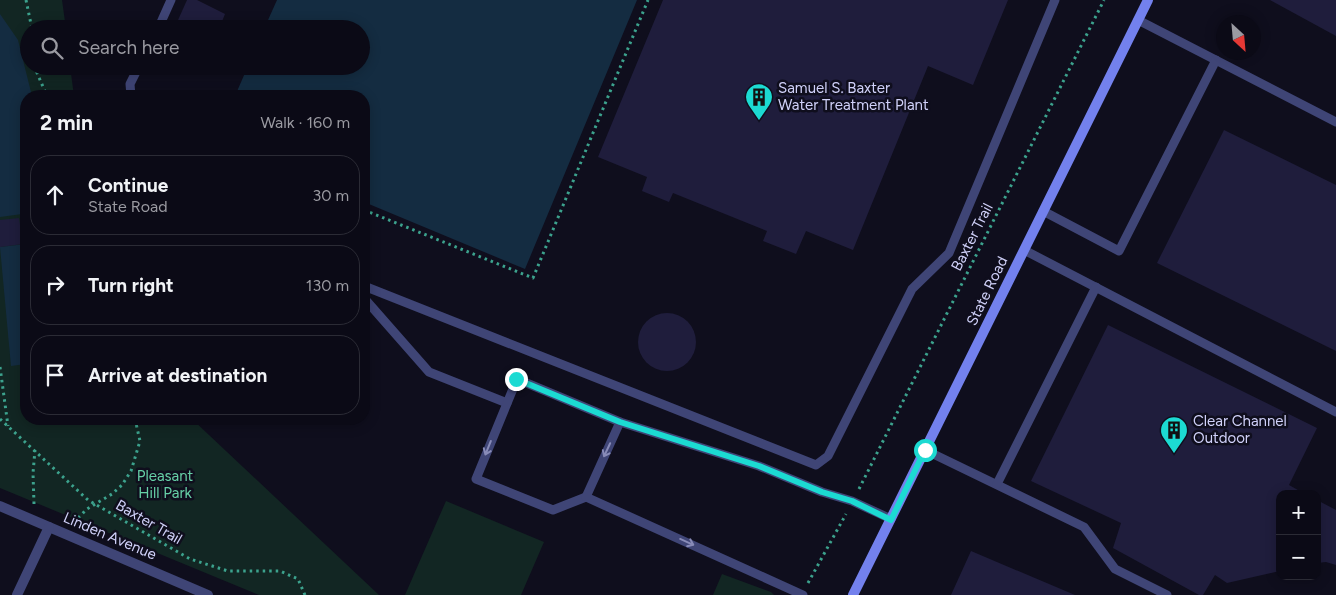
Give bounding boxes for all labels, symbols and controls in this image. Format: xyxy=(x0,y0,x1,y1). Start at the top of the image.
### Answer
north arrow xyxy=(1216,15,1261,60)
search box xyxy=(20,20,370,75)
icon: search xyxy=(38,34,66,62)
text: Search here xyxy=(78,36,180,59)
place label: Samuel S. Baxter Water Treatment Plant xyxy=(778,79,929,114)
building icon: Samuel S. Baxter Water Treatment Plant xyxy=(744,82,774,121)
text: 2 min xyxy=(40,110,93,135)
text: Walk · 160 m xyxy=(260,113,350,132)
text: Continue xyxy=(88,174,168,197)
icon: ahead xyxy=(41,181,69,209)
text: 30 m xyxy=(312,186,349,205)
text: State Road xyxy=(88,197,168,216)
street label: Baxter Trail xyxy=(947,200,997,274)
street label: State Road xyxy=(963,254,1011,328)
icon: right xyxy=(41,271,69,299)
text: Turn right xyxy=(88,274,174,297)
text: 130 m xyxy=(306,276,349,295)
icon: arrive xyxy=(41,361,69,389)
text: Arrive at destination xyxy=(88,364,267,387)
route end xyxy=(505,368,528,391)
place label: Clear Channel Outdoor xyxy=(1193,412,1287,447)
building icon: Clear Channel Outdoor xyxy=(1159,415,1189,454)
route start xyxy=(914,439,937,462)
one-way arrow xyxy=(483,440,493,455)
one-way arrow xyxy=(602,442,611,457)
park label: Pleasant Hill Park xyxy=(137,467,194,502)
map controls xyxy=(1276,490,1321,580)
button: + xyxy=(1276,490,1321,535)
street label: Baxter Trail xyxy=(113,496,185,548)
street label: Linden Avenue xyxy=(61,508,159,564)
button: − xyxy=(1276,535,1321,580)
one-way arrow xyxy=(679,538,694,548)

